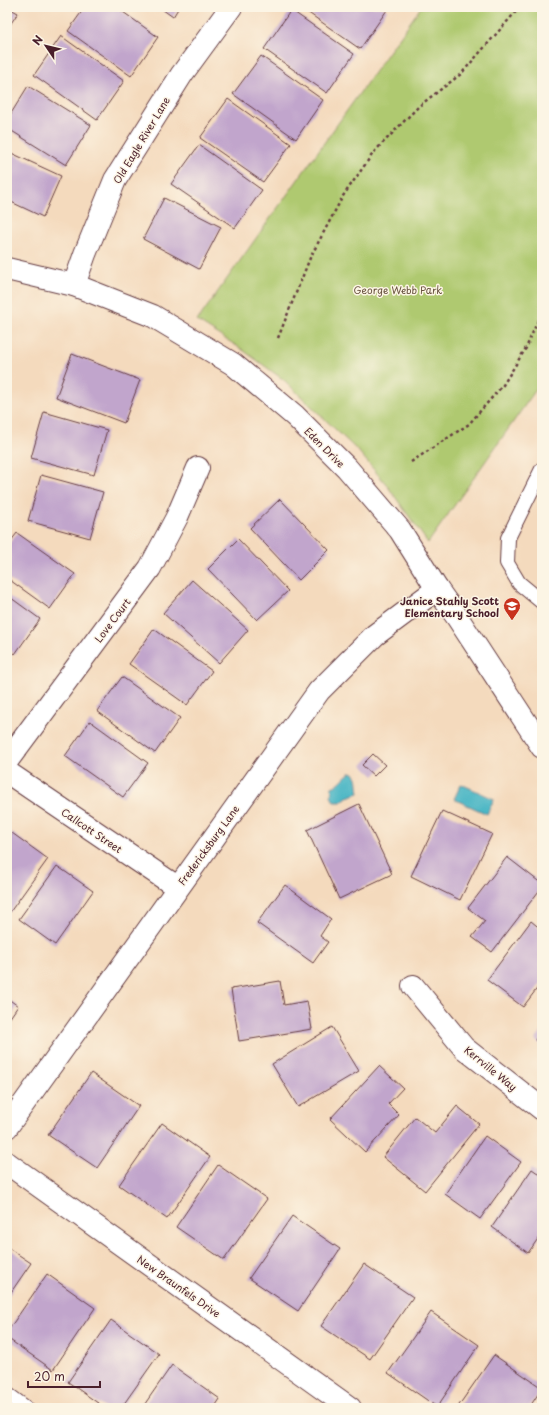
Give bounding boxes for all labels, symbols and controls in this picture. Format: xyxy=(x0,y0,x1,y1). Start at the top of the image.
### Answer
north arrow xyxy=(26,26,66,66)
text: N xyxy=(28,31,47,48)
street label: Old Eagle River Lane xyxy=(109,93,173,186)
park label: George Webb Park xyxy=(354,282,442,297)
street label: Eden Drive xyxy=(301,423,349,471)
place label: Janice Stahly Scott Elementary School xyxy=(400,593,499,620)
street label: Love Court xyxy=(90,595,134,645)
school or university icon: Janice Stahly Scott Elementary School xyxy=(502,596,522,621)
street label: Fredericksburg Lane xyxy=(174,802,242,888)
street label: Callcott Street xyxy=(59,804,126,856)
street label: Kerrville Way xyxy=(461,1042,521,1094)
street label: New Braunfels Drive xyxy=(134,1251,224,1321)
scale bar xyxy=(28,1363,100,1389)
text: 20 m xyxy=(34,1367,65,1385)

